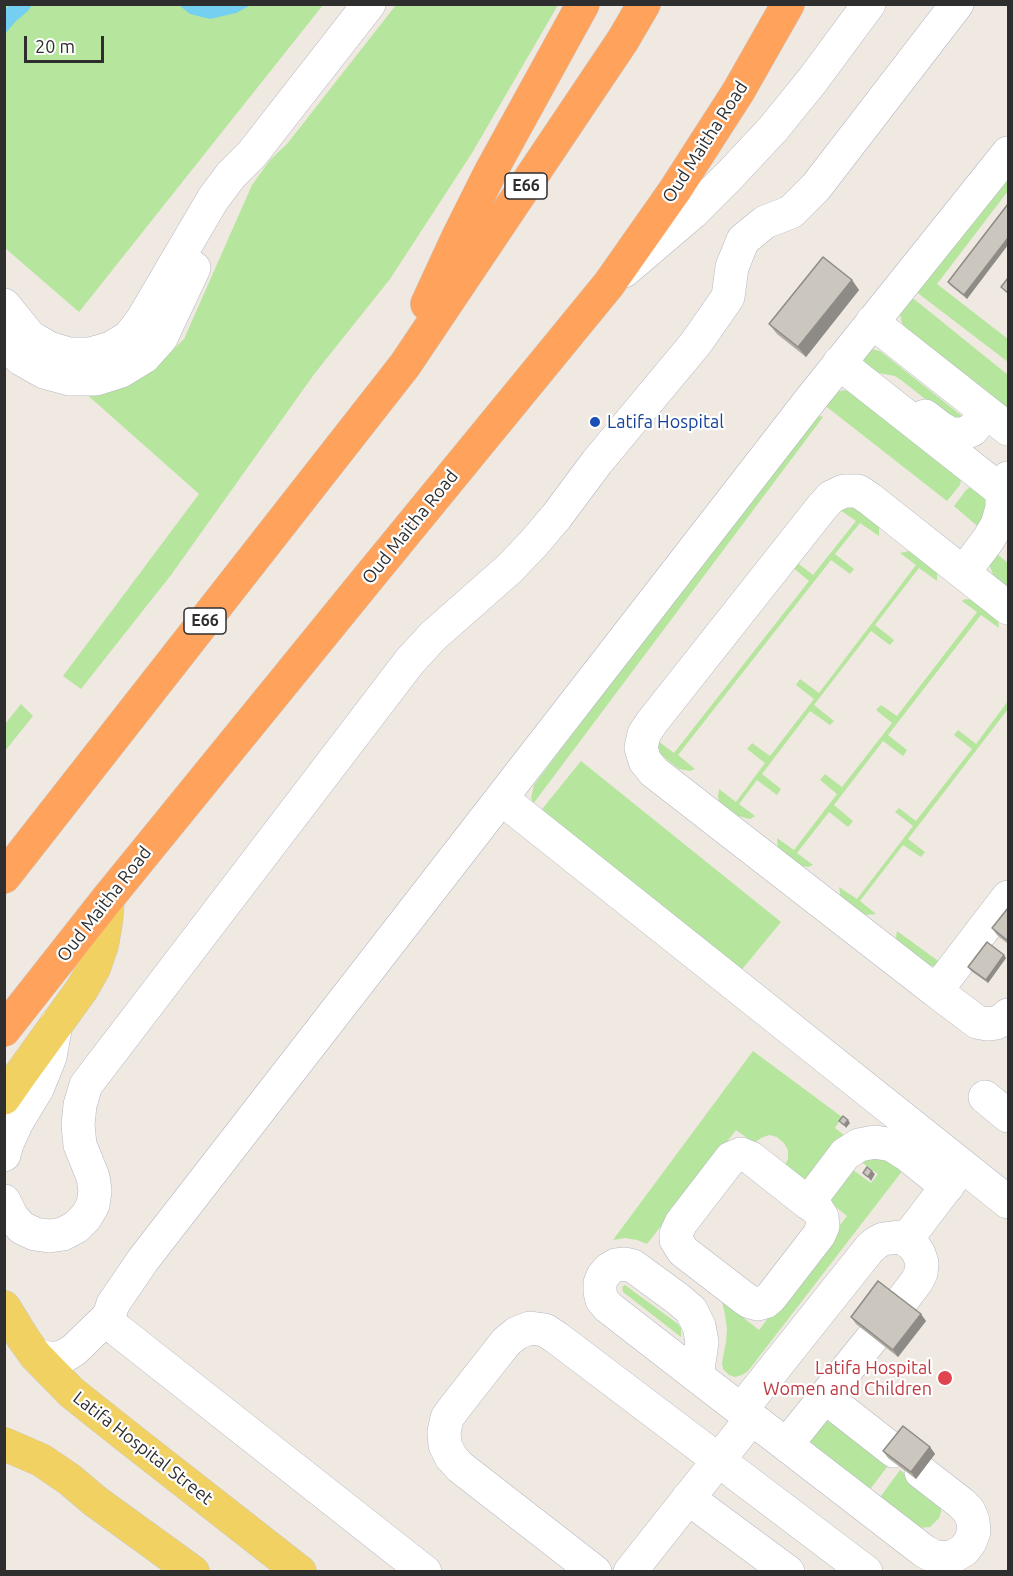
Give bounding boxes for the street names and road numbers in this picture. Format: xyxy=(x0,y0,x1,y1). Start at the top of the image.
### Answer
street label: Oud Maitha Road xyxy=(658,77,752,207)
road number: E66 xyxy=(505,173,547,199)
street label: Oud Maitha Road xyxy=(357,466,463,588)
road number: E66 xyxy=(184,608,226,634)
street label: Oud Maitha Road xyxy=(52,842,156,966)
street label: Latifa Hospital Street xyxy=(69,1387,217,1509)

